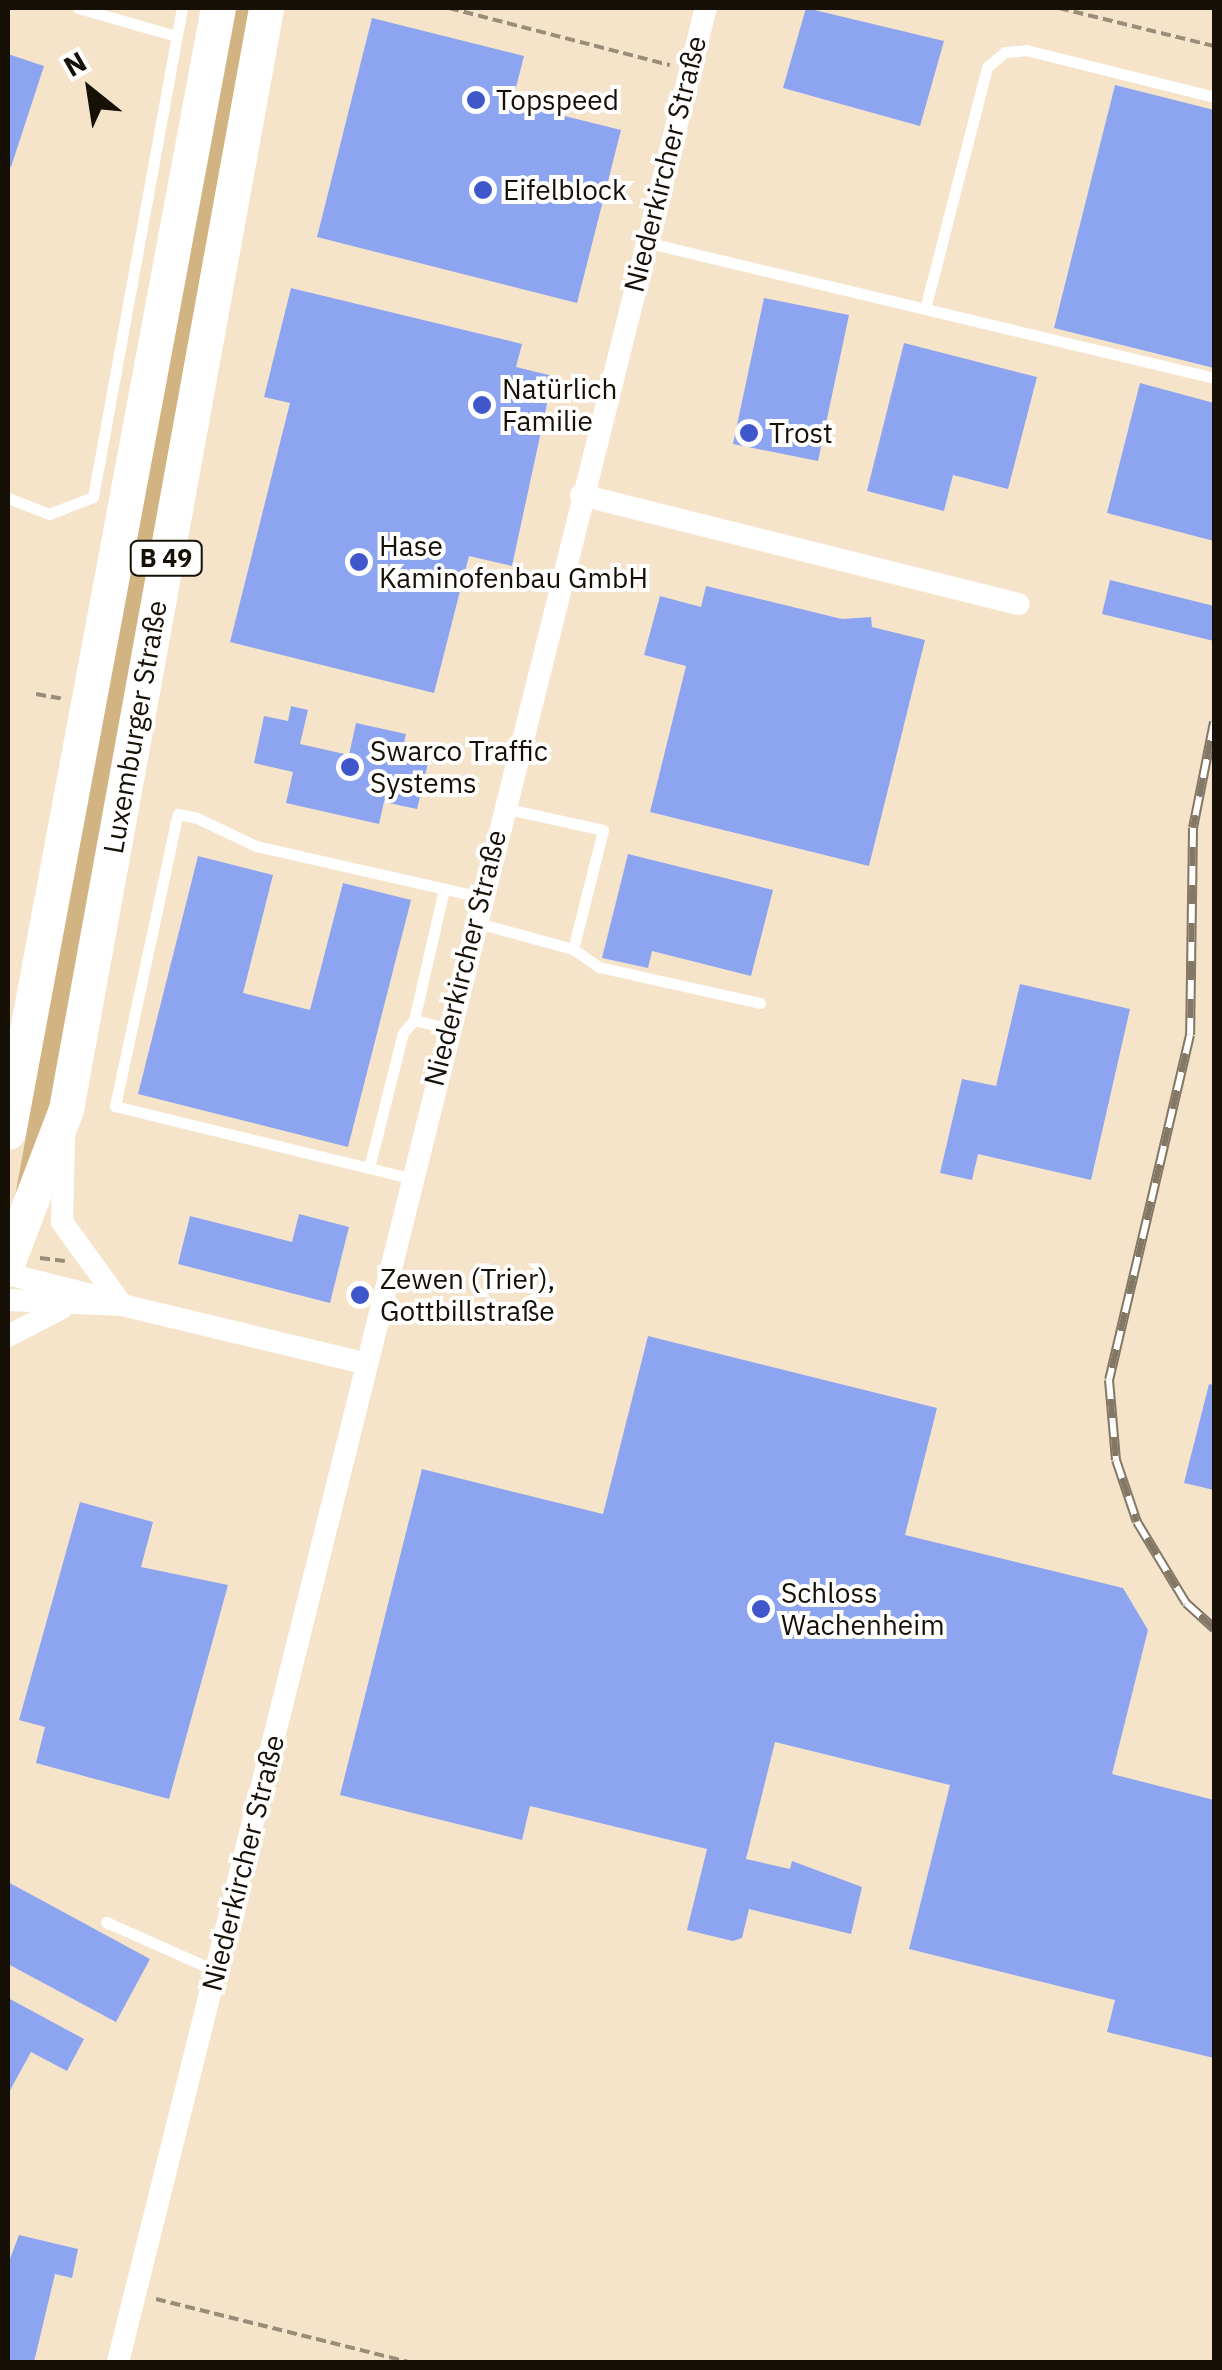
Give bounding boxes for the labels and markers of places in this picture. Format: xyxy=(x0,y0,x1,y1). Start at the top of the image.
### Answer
place label: Topspeed xyxy=(496,83,619,117)
marker: Topspeed xyxy=(465,89,487,111)
place label: Eifelblock xyxy=(503,173,627,207)
marker: Eifelblock xyxy=(472,179,494,201)
place label: Natürlich Familie xyxy=(502,372,617,438)
marker: Natürlich Familie xyxy=(471,394,493,416)
place label: Trost xyxy=(769,416,833,450)
marker: Trost xyxy=(738,422,760,444)
place label: Hase Kaminofenbau GmbH xyxy=(379,529,648,595)
marker: Hase Kaminofenbau GmbH xyxy=(348,551,370,573)
place label: Swarco Traffic Systems xyxy=(370,734,548,800)
marker: Swarco Traffic Systems xyxy=(339,756,361,778)
place label: Zewen (Trier), Gottbillstraße xyxy=(380,1262,555,1328)
marker: Zewen (Trier), Gottbillstraße xyxy=(349,1284,371,1306)
place label: Schloss Wachenheim xyxy=(781,1576,945,1642)
marker: Schloss Wachenheim xyxy=(750,1598,772,1620)

